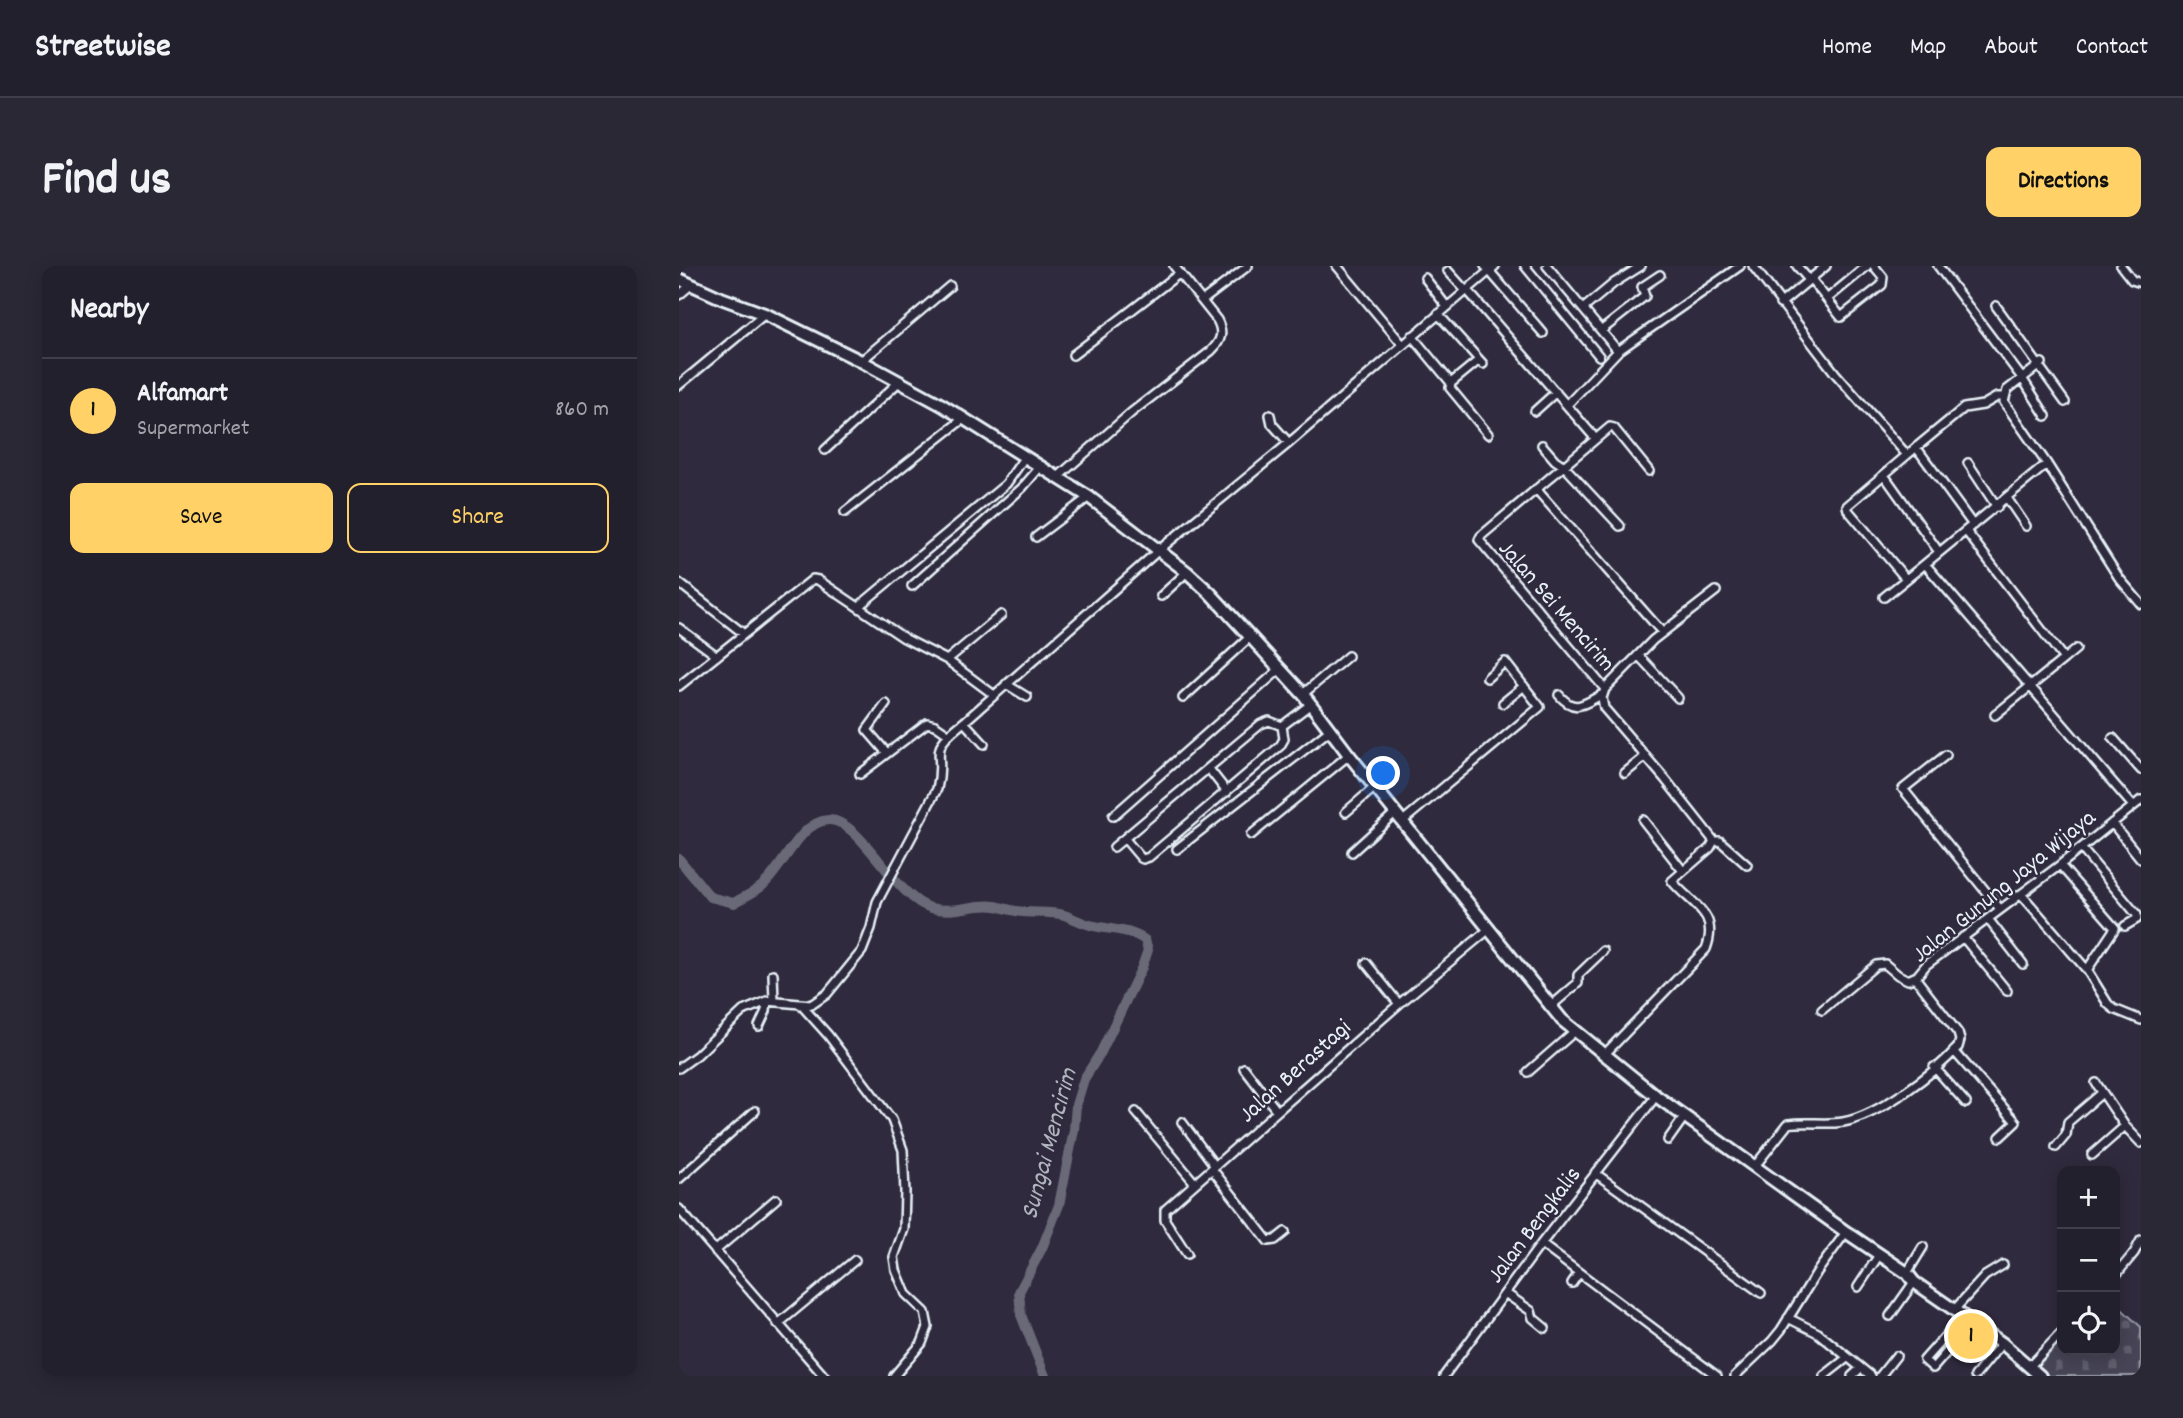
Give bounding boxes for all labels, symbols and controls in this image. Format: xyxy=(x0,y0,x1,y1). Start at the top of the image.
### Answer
text: Streetwise xyxy=(35,25,171,72)
text: Home xyxy=(1822,31,1872,65)
text: Map xyxy=(1910,31,1946,65)
text: About xyxy=(1984,31,2038,65)
text: Contact xyxy=(2076,31,2148,65)
text: Find us xyxy=(42,147,171,217)
button: Directions xyxy=(1986,147,2141,217)
text: Nearby xyxy=(70,290,148,333)
text: Alfamart xyxy=(137,376,228,413)
text: 1 xyxy=(90,394,96,427)
text: 860 m xyxy=(555,394,609,427)
text: Supermarket xyxy=(137,413,249,446)
button: Save xyxy=(70,483,333,553)
button: Share xyxy=(347,483,609,553)
street label: Jalan Sei Mencirim xyxy=(1489,534,1622,680)
your location xyxy=(1366,756,1400,790)
street label: Jalan Gunung Jaya Wijaya xyxy=(1906,802,2105,972)
street label: Jalan Berastagi xyxy=(1232,1013,1360,1132)
water label: Sungai Mencirim xyxy=(1012,1063,1089,1224)
street label: Jalan Bengkalis xyxy=(1480,1160,1591,1291)
map controls xyxy=(2057,1166,2120,1355)
button: + xyxy=(2057,1166,2120,1229)
button: − xyxy=(2057,1229,2120,1292)
button: locate xyxy=(2057,1292,2120,1355)
pin: 1 xyxy=(1948,1310,1994,1362)

